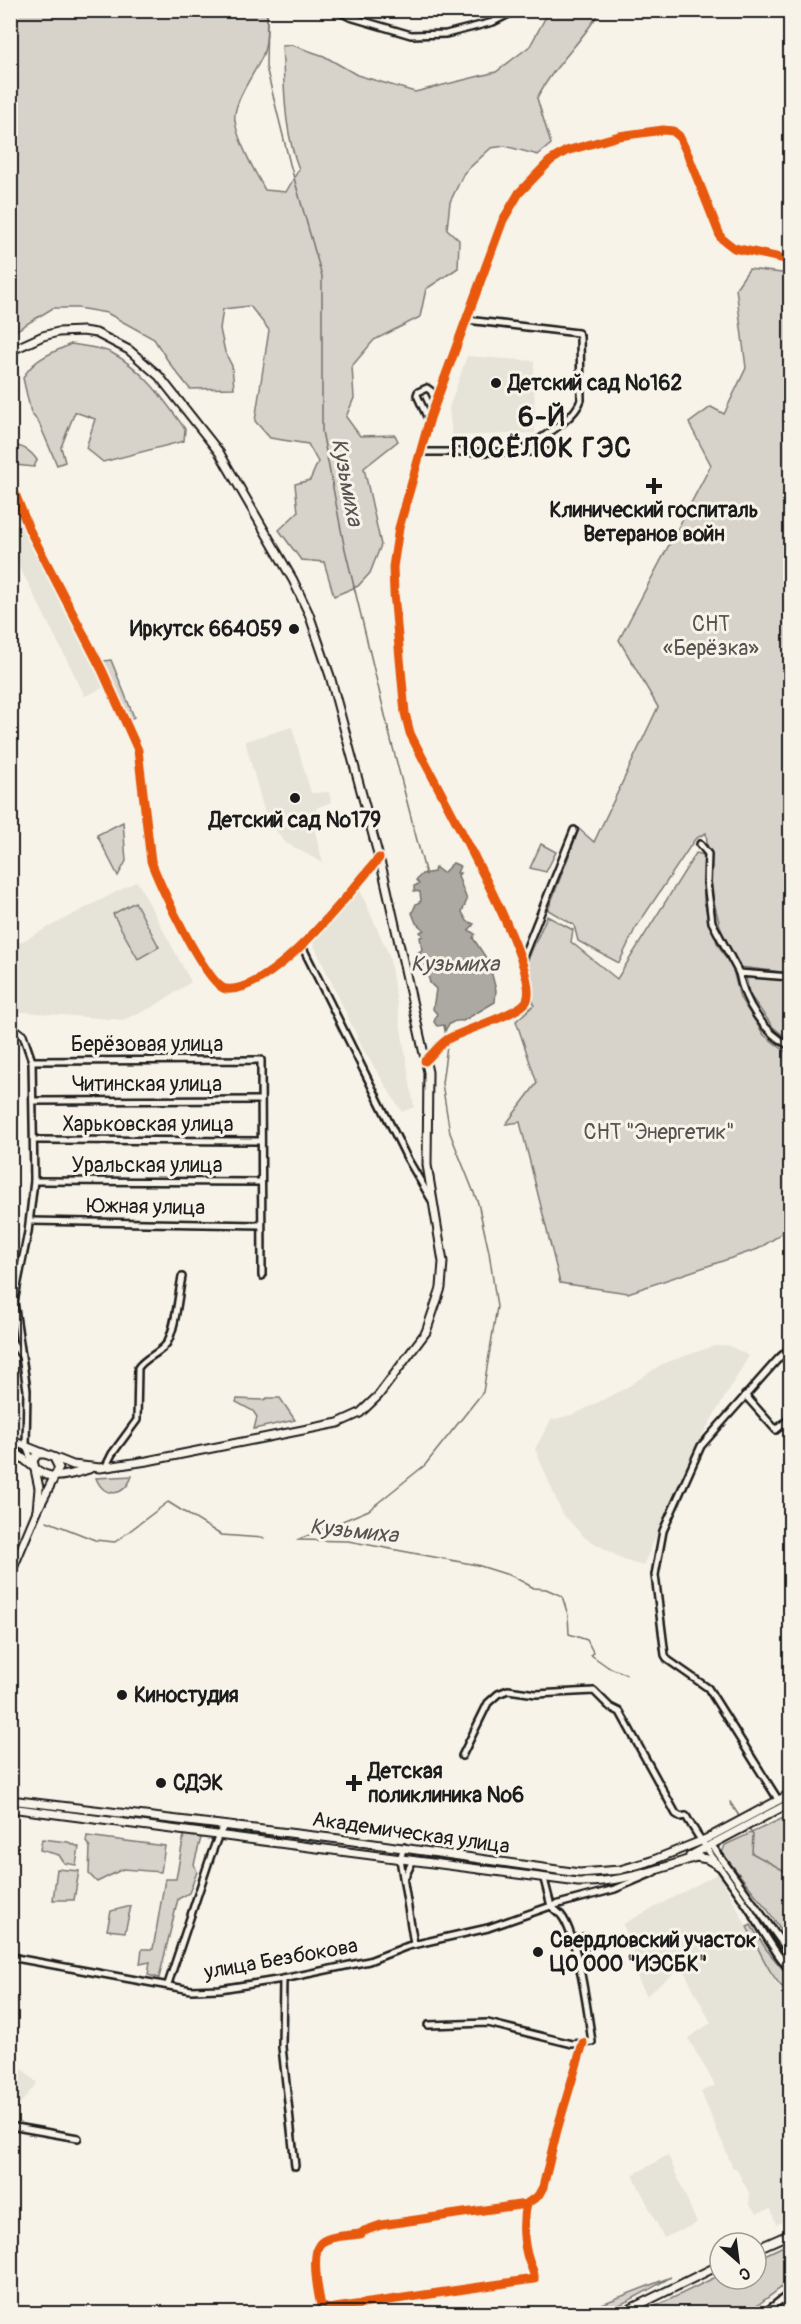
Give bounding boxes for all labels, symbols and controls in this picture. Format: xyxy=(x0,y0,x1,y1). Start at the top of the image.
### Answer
place label: Детский сад №162 xyxy=(506,370,682,397)
marker: Детский сад №162 xyxy=(489,376,503,390)
district label: 6-Й ПОСЁЛОК ГЭС xyxy=(451,401,633,465)
water label: Кузьмиха xyxy=(325,436,370,530)
marker: Клинический госпиталь Ветеранов войн xyxy=(645,477,663,495)
place label: Клинический госпиталь Ветеранов войн xyxy=(550,497,758,548)
park label: СНТ «Берёзка» xyxy=(663,611,759,662)
place label: Иркутск 664059 xyxy=(130,616,282,643)
marker: Иркутск 664059 xyxy=(287,622,301,636)
marker: Детский сад №179 xyxy=(288,791,302,805)
place label: Детский сад №179 xyxy=(207,807,381,834)
water label: Кузьмиха xyxy=(411,950,501,978)
street label: Берёзовая улица xyxy=(71,1031,223,1058)
street label: Читинская улица xyxy=(72,1071,222,1098)
street label: Харьковская улица xyxy=(62,1111,234,1138)
park label: СНТ "Энергетик" xyxy=(583,1119,735,1146)
street label: Уральская улица xyxy=(72,1152,222,1179)
street label: Южная улица xyxy=(87,1192,205,1222)
water label: Кузьмиха xyxy=(309,1512,401,1550)
place label: Киностудия xyxy=(134,1682,239,1709)
marker: Киностудия xyxy=(115,1688,129,1702)
place label: Детская поликлиника №6 xyxy=(366,1758,524,1809)
place label: СДЭК xyxy=(173,1770,223,1797)
marker: Детская поликлиника №6 xyxy=(345,1774,363,1792)
marker: СДЭК xyxy=(154,1776,168,1790)
street label: Академическая улица xyxy=(310,1806,512,1860)
place label: Свердловский участок ЦО ООО "ИЭСБК" xyxy=(550,1927,757,1978)
street label: улица Безбокова xyxy=(201,1932,360,1986)
marker: Свердловский участок ЦО ООО "ИЭСБК" xyxy=(531,1945,545,1959)
north arrow xyxy=(708,2231,768,2291)
text: С xyxy=(735,2262,754,2285)

